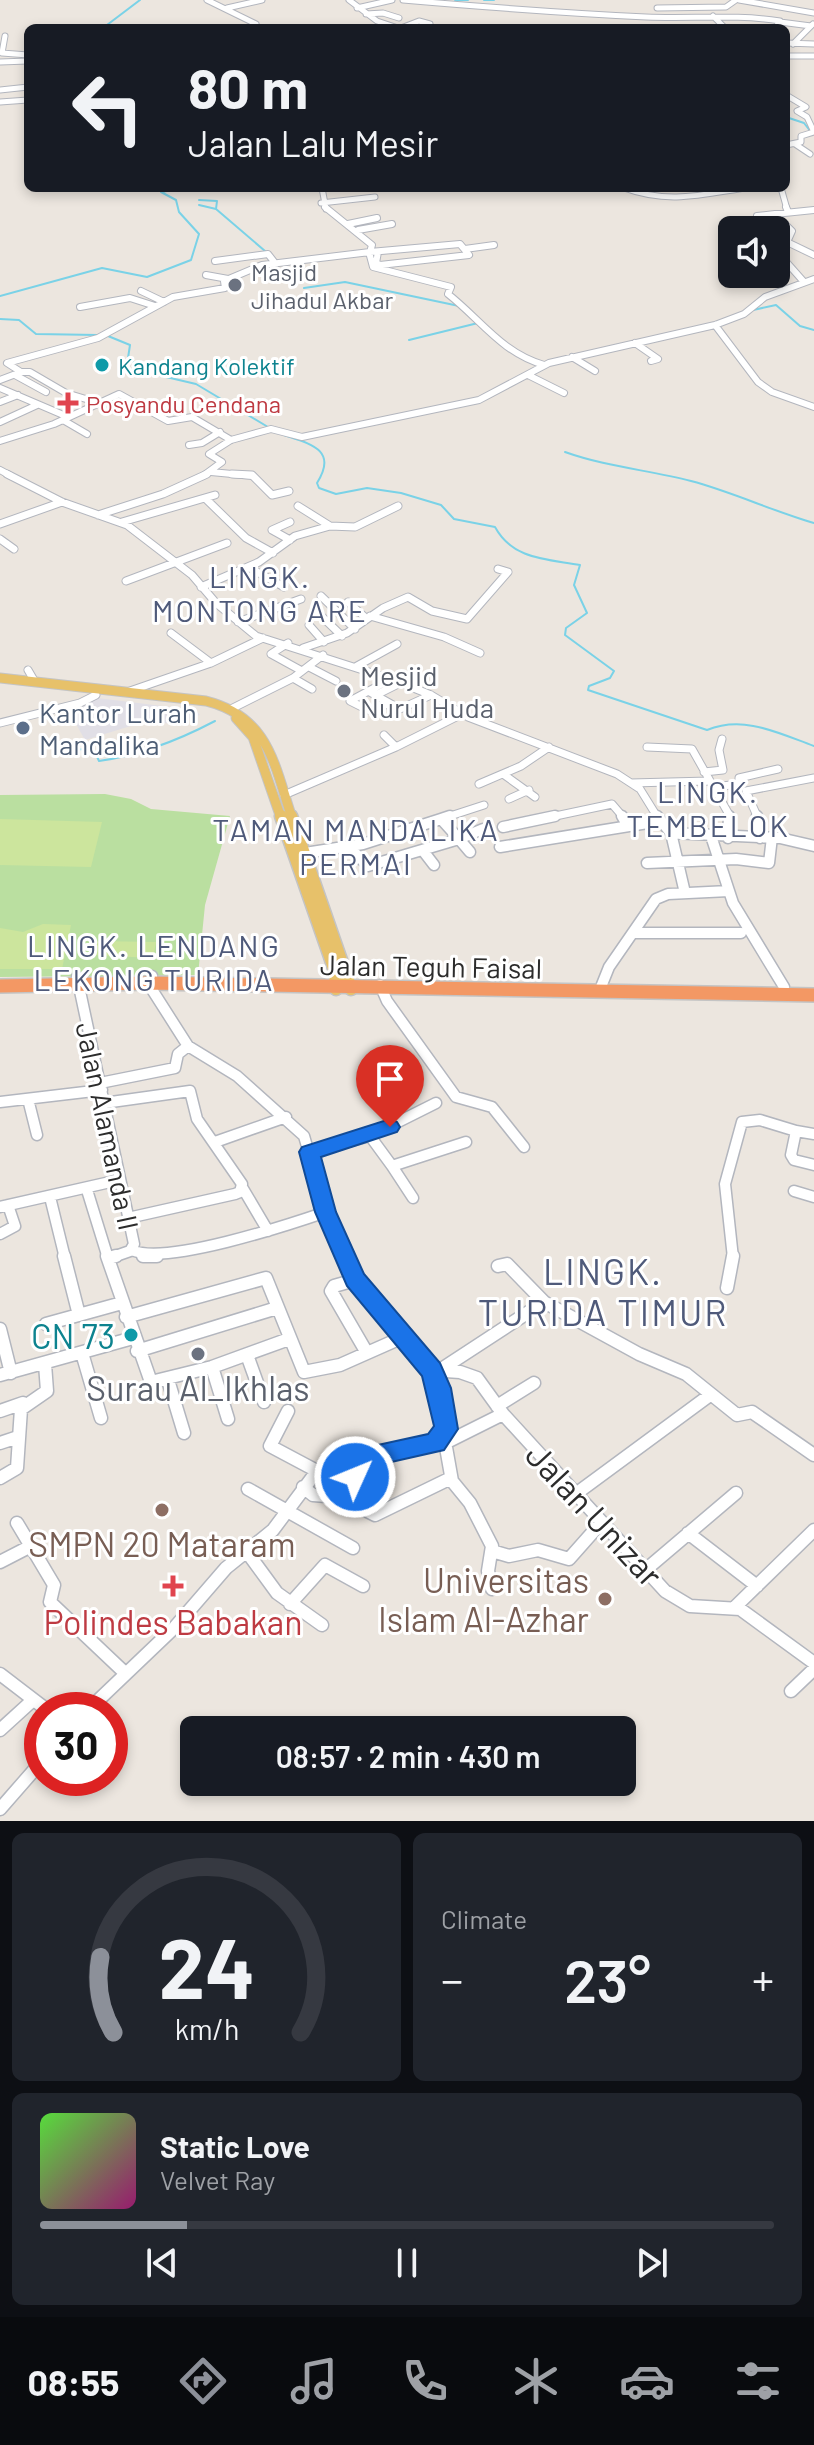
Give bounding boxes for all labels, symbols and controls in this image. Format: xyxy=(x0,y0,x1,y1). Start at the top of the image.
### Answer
text: 80 m xyxy=(188,53,308,120)
icon: left xyxy=(56,56,160,160)
text: Jalan Lalu Mesir xyxy=(188,121,438,164)
map controls xyxy=(718,216,790,288)
button: sound xyxy=(718,216,790,288)
place label: Masjid Jihadul Akbar xyxy=(251,257,393,314)
marker: Masjid Jihadul Akbar xyxy=(226,276,244,294)
place label: Kandang Kolektif xyxy=(118,351,295,380)
marker: Kandang Kolektif xyxy=(93,356,111,374)
place label: Posyandu Cendana xyxy=(86,389,281,418)
marker: Posyandu Cendana xyxy=(57,392,79,414)
district label: LINGK. MONTONG ARE xyxy=(152,558,368,628)
place label: Mesjid Nurul Huda xyxy=(360,658,494,724)
marker: Mesjid Nurul Huda xyxy=(335,682,353,700)
place label: Kantor Lurah Mandalika xyxy=(39,695,197,761)
marker: Kantor Lurah Mandalika xyxy=(14,719,32,737)
district label: LINGK. TEMBELOK xyxy=(626,773,790,843)
district label: TAMAN MANDALIKA PERMAI xyxy=(212,811,500,881)
district label: LINGK. LENDANG LEKONG TURIDA xyxy=(27,927,281,997)
street label: Jalan Teguh Faisal xyxy=(320,947,542,985)
street label: Jalan Alamanda II xyxy=(69,1019,147,1233)
pin xyxy=(356,1045,424,1127)
icon: arrive xyxy=(368,1057,412,1101)
district label: LINGK. TURIDA TIMUR xyxy=(478,1249,728,1333)
place label: CN 73 xyxy=(31,1315,115,1356)
marker: CN 73 xyxy=(122,1326,140,1344)
marker: Surau Al_Ikhlas xyxy=(189,1345,207,1363)
place label: Surau Al_Ikhlas xyxy=(86,1367,310,1408)
street label: Jalan Unizar xyxy=(518,1434,672,1594)
position arrow xyxy=(313,1435,397,1519)
marker: SMPN 20 Mataram xyxy=(153,1501,171,1519)
place label: SMPN 20 Mataram xyxy=(28,1523,296,1564)
place label: Universitas Islam Al-Azhar xyxy=(378,1559,589,1639)
marker: Polindes Babakan xyxy=(162,1575,184,1597)
marker: Universitas Islam Al-Azhar xyxy=(596,1590,614,1608)
place label: Polindes Babakan xyxy=(43,1601,303,1642)
speed limit sign: 30 xyxy=(24,1692,128,1796)
text: 08:57 · 2 min · 430 m xyxy=(276,1738,540,1774)
text: Climate xyxy=(441,1903,527,1934)
text: 24 xyxy=(158,1916,255,2016)
text: 23° xyxy=(564,1943,651,2015)
text: − xyxy=(441,1952,463,2005)
text: + xyxy=(752,1952,774,2005)
text: km/h xyxy=(174,2011,239,2046)
text: Static Love xyxy=(160,2128,310,2164)
text: Velvet Ray xyxy=(160,2164,275,2195)
icon: previous xyxy=(140,2241,184,2285)
icon: pause xyxy=(385,2241,429,2285)
icon: next xyxy=(630,2241,674,2285)
icon: directions xyxy=(175,2353,231,2409)
icon: music xyxy=(286,2353,342,2409)
icon: phone xyxy=(397,2353,453,2409)
icon: climate xyxy=(508,2353,564,2409)
icon: car xyxy=(619,2353,675,2409)
icon: filters xyxy=(730,2353,786,2409)
text: 08:55 xyxy=(28,2360,119,2403)

